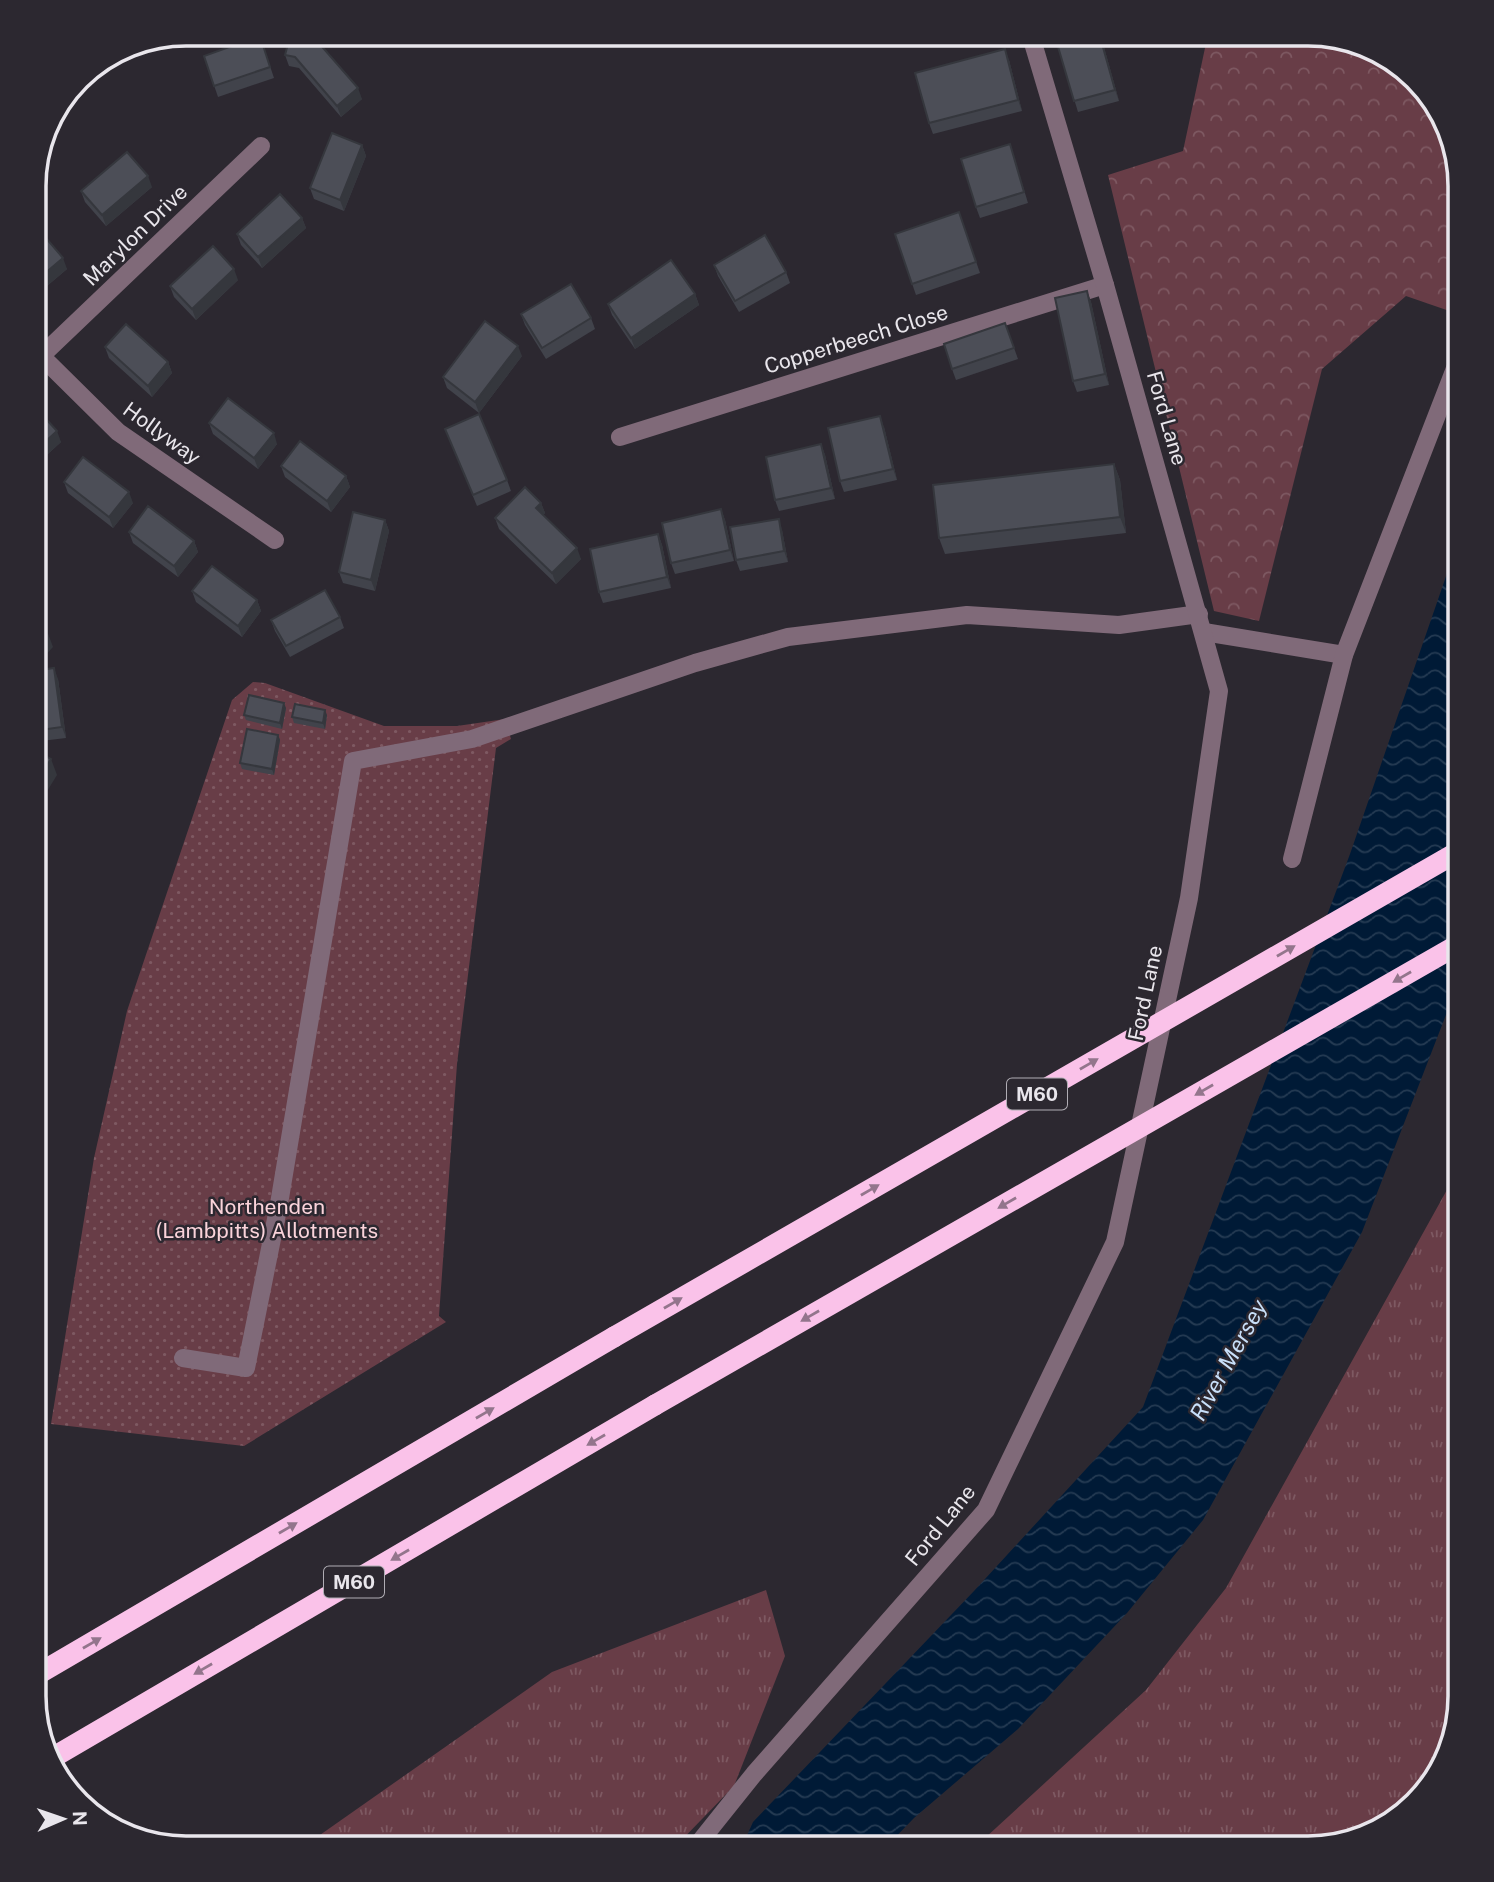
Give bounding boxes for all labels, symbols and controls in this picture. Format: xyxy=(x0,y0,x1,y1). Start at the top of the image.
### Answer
street label: Marylon Drive xyxy=(78,179,192,291)
street label: Copperbeech Close xyxy=(761,299,951,379)
street label: Ford Lane xyxy=(1142,368,1192,468)
street label: Hollyway xyxy=(118,396,206,470)
street label: Ford Lane xyxy=(1123,943,1167,1043)
one-way arrow xyxy=(1276,945,1295,957)
one-way arrow xyxy=(1392,970,1411,983)
one-way arrow xyxy=(1079,1058,1098,1070)
road number: M60 xyxy=(1007,1078,1067,1110)
one-way arrow xyxy=(1195,1084,1214,1096)
one-way arrow xyxy=(861,1184,880,1196)
park label: Northenden (Lambpitts) Allotments xyxy=(156,1194,378,1243)
one-way arrow xyxy=(997,1197,1017,1209)
water label: River Mersey xyxy=(1184,1294,1273,1425)
one-way arrow xyxy=(663,1297,683,1309)
one-way arrow xyxy=(800,1310,819,1323)
one-way arrow xyxy=(475,1407,494,1419)
one-way arrow xyxy=(586,1434,606,1446)
street label: Ford Lane xyxy=(900,1479,980,1571)
one-way arrow xyxy=(279,1522,298,1534)
one-way arrow xyxy=(390,1548,409,1561)
road number: M60 xyxy=(324,1566,384,1598)
one-way arrow xyxy=(83,1637,102,1649)
one-way arrow xyxy=(194,1663,213,1676)
north arrow xyxy=(28,1784,98,1854)
text: N xyxy=(69,1811,91,1826)

